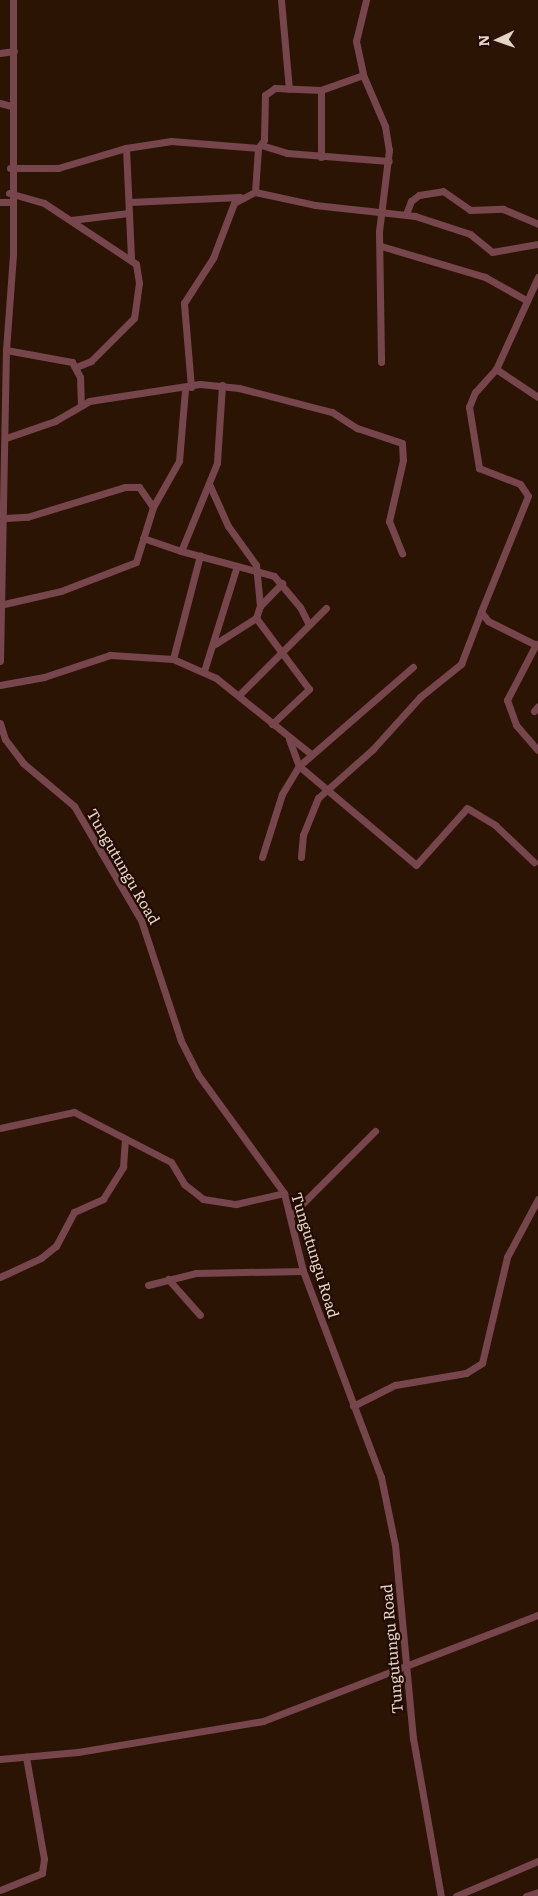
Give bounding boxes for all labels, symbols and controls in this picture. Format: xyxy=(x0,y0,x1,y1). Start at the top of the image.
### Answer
north arrow xyxy=(473,15,523,65)
text: N xyxy=(473,34,493,47)
street label: Tungutungu Road xyxy=(84,805,164,927)
street label: Tungutungu Road xyxy=(288,1190,344,1320)
street label: Tungutungu Road xyxy=(376,1583,406,1715)

